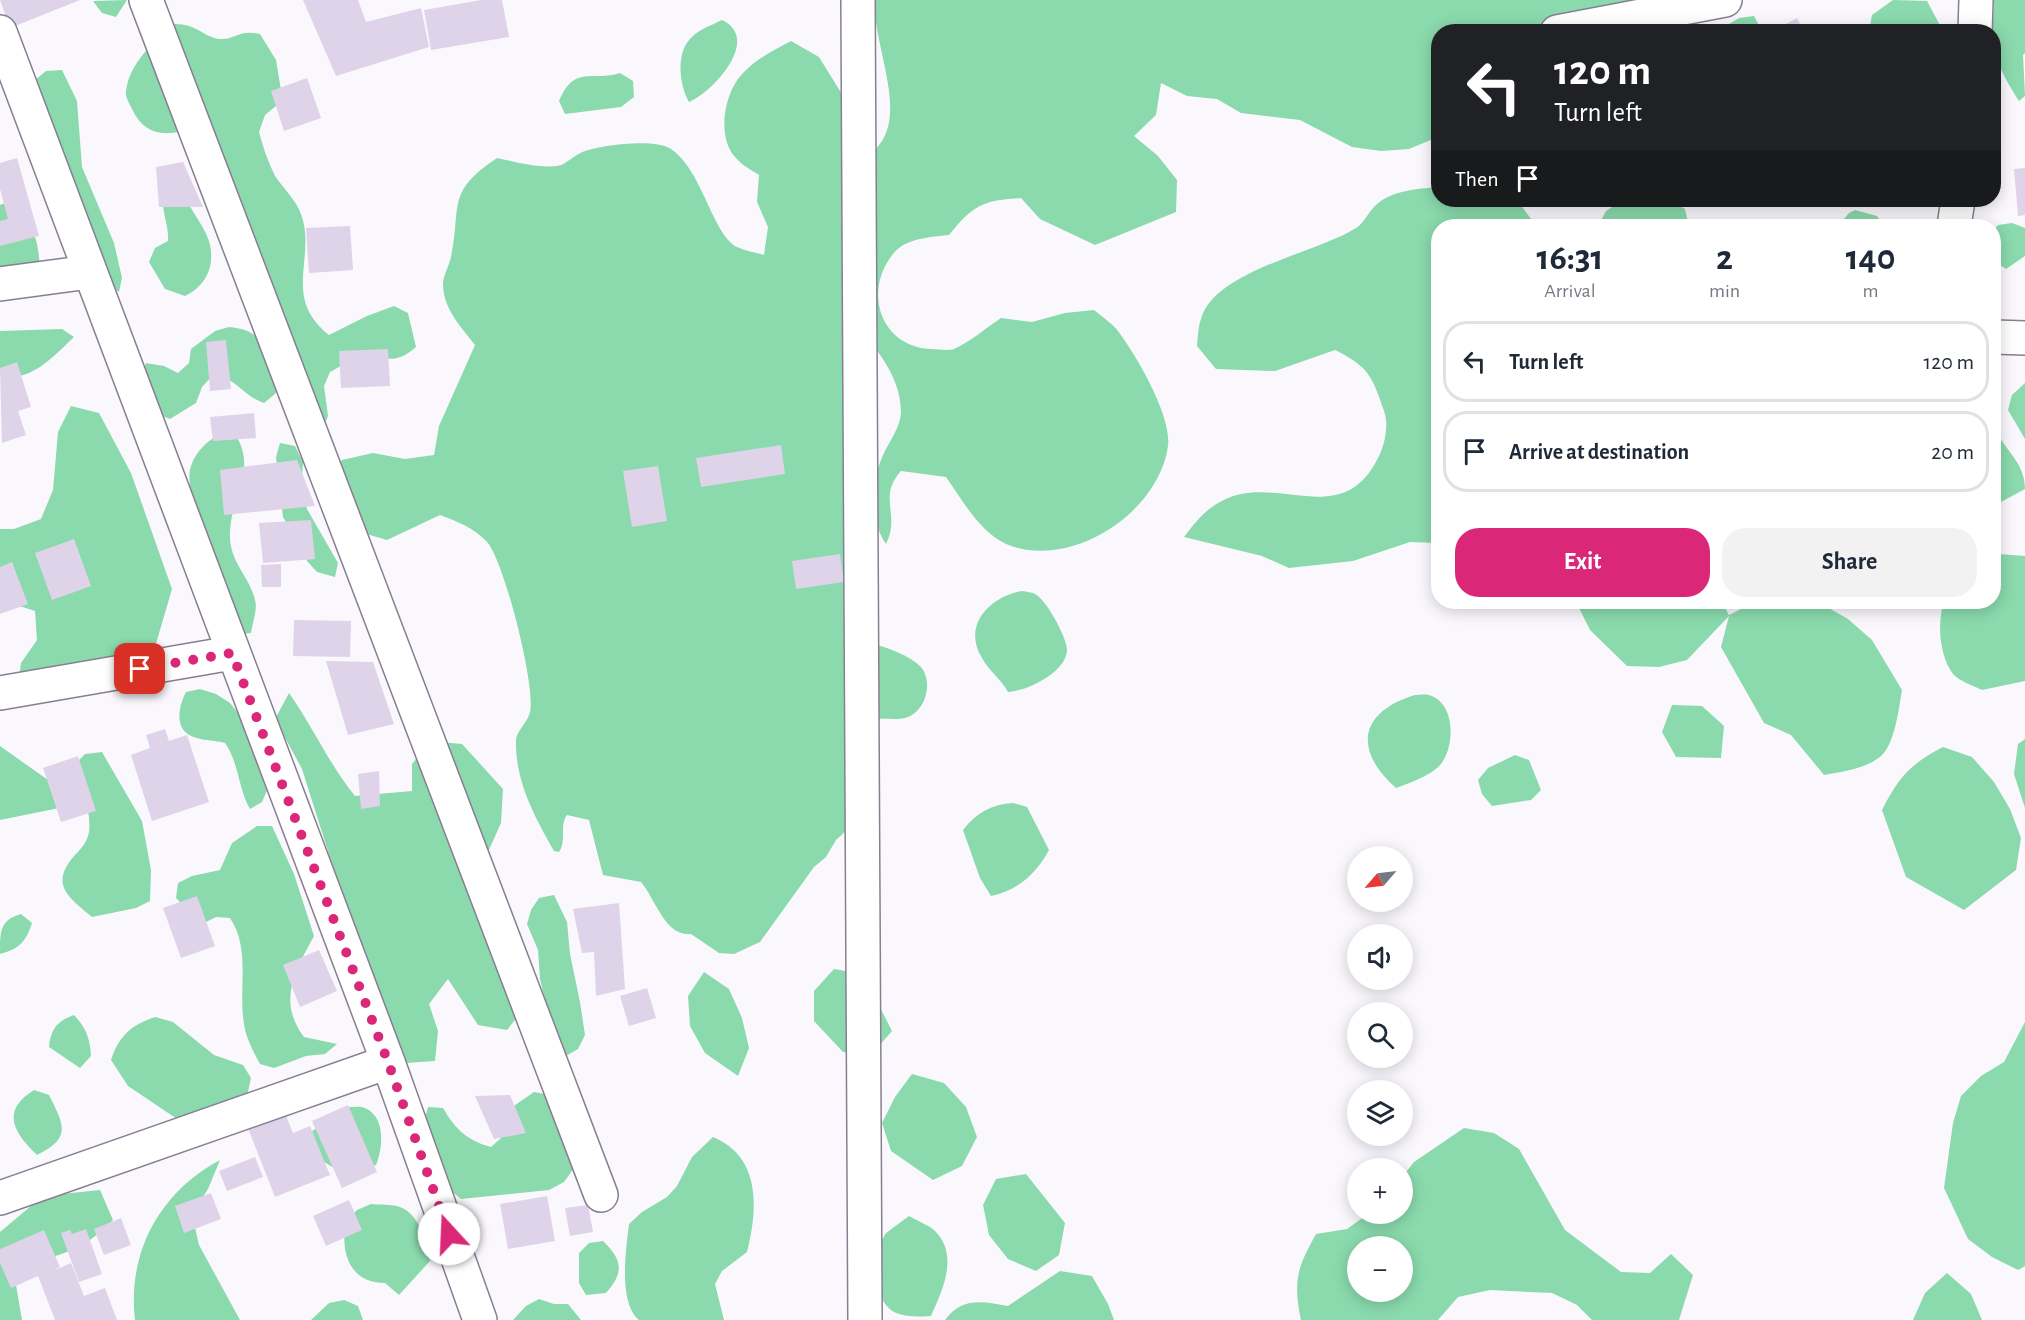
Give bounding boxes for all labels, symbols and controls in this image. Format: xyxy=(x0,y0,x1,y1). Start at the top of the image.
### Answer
icon: left xyxy=(1455,48,1533,126)
text: 120 m xyxy=(1554,50,1651,92)
text: Turn left xyxy=(1554,99,1642,126)
icon: arrive xyxy=(1511,162,1544,195)
text: Then xyxy=(1455,168,1499,190)
text: 16:31 xyxy=(1536,240,1604,276)
text: 2 xyxy=(1716,240,1733,276)
text: 140 xyxy=(1846,240,1895,276)
text: Arrival xyxy=(1544,281,1596,301)
text: min xyxy=(1709,281,1740,301)
text: m xyxy=(1863,281,1879,301)
icon: left xyxy=(1458,345,1491,378)
text: Turn left xyxy=(1509,351,1583,373)
text: 120 m xyxy=(1924,351,1974,373)
icon: arrive xyxy=(1458,435,1491,468)
text: Arrive at destination xyxy=(1509,441,1689,463)
text: 20 m xyxy=(1931,441,1974,463)
button: Exit xyxy=(1455,528,1710,597)
button: Share xyxy=(1722,528,1977,597)
pin xyxy=(114,643,165,694)
icon: arrive xyxy=(123,652,156,685)
north arrow xyxy=(1347,846,1413,912)
map controls xyxy=(1347,846,1413,1302)
button: sound xyxy=(1347,924,1413,990)
button: search xyxy=(1347,1002,1413,1068)
button: layers xyxy=(1347,1080,1413,1146)
button: + xyxy=(1347,1158,1413,1224)
position arrow xyxy=(417,1202,481,1266)
button: − xyxy=(1347,1236,1413,1302)

